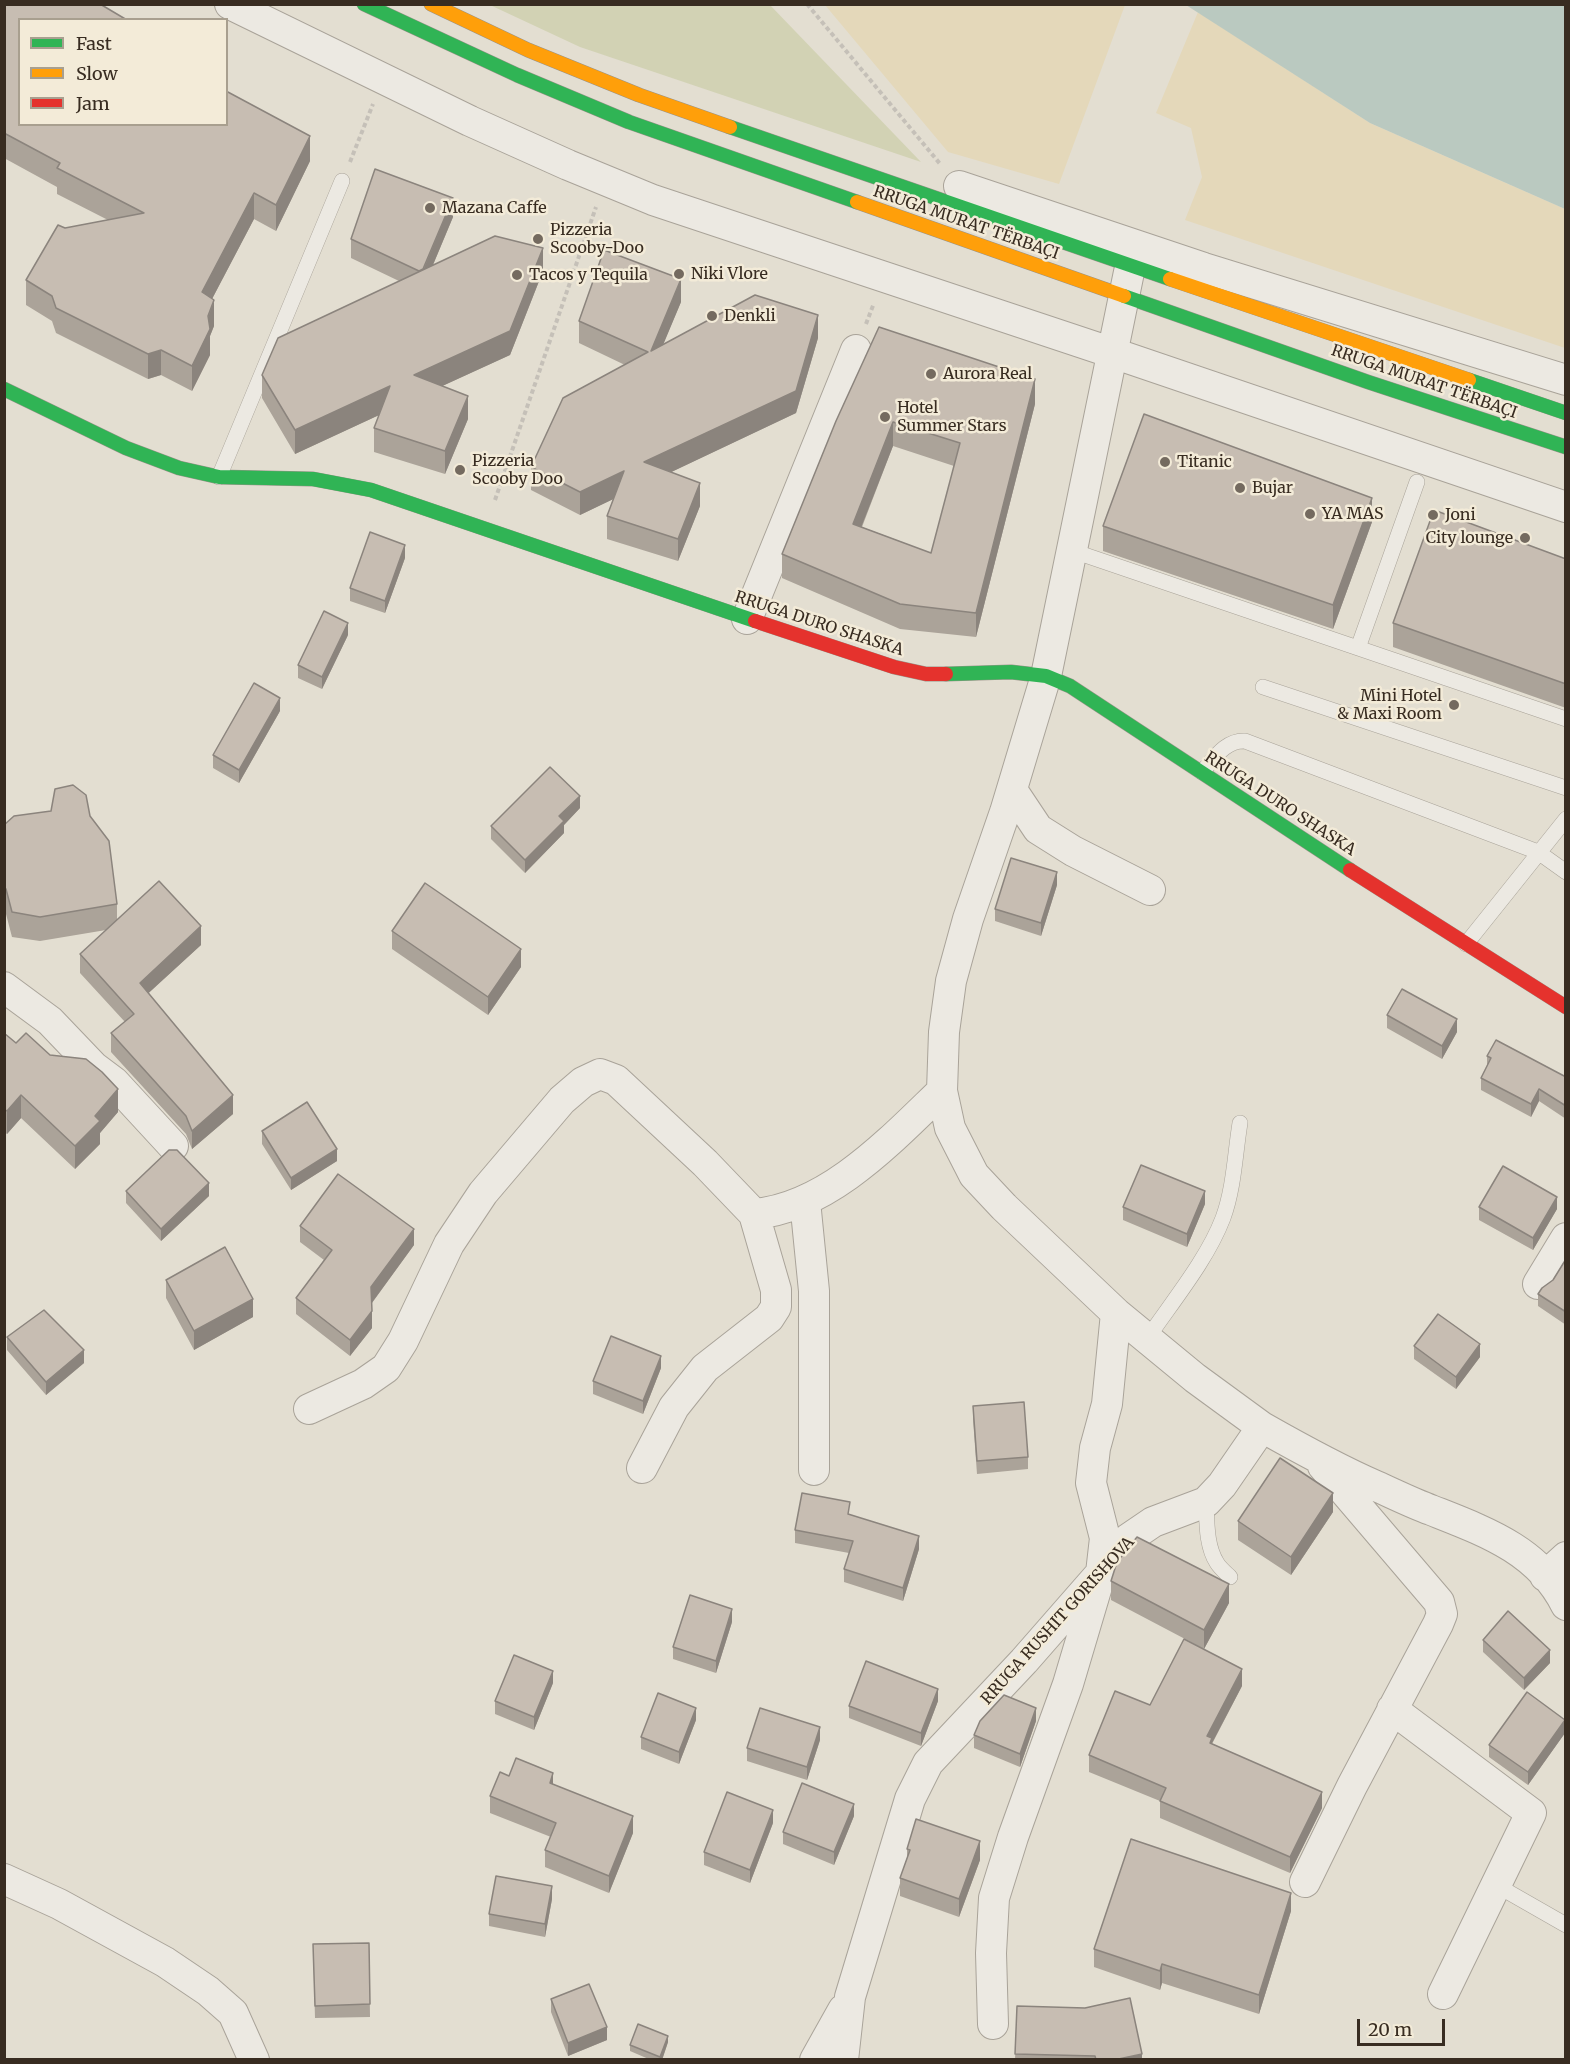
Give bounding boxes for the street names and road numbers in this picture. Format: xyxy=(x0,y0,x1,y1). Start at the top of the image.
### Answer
street label: RRUGA MURAT TËRBAÇI xyxy=(871,182,1061,264)
street label: RRUGA MURAT TËRBAÇI xyxy=(1329,341,1519,423)
street label: RRUGA DURO SHASKA xyxy=(732,588,906,660)
street label: RRUGA DURO SHASKA xyxy=(1201,748,1359,860)
street label: RRUGA RUSHIT GORISHOVA xyxy=(978,1533,1138,1709)

